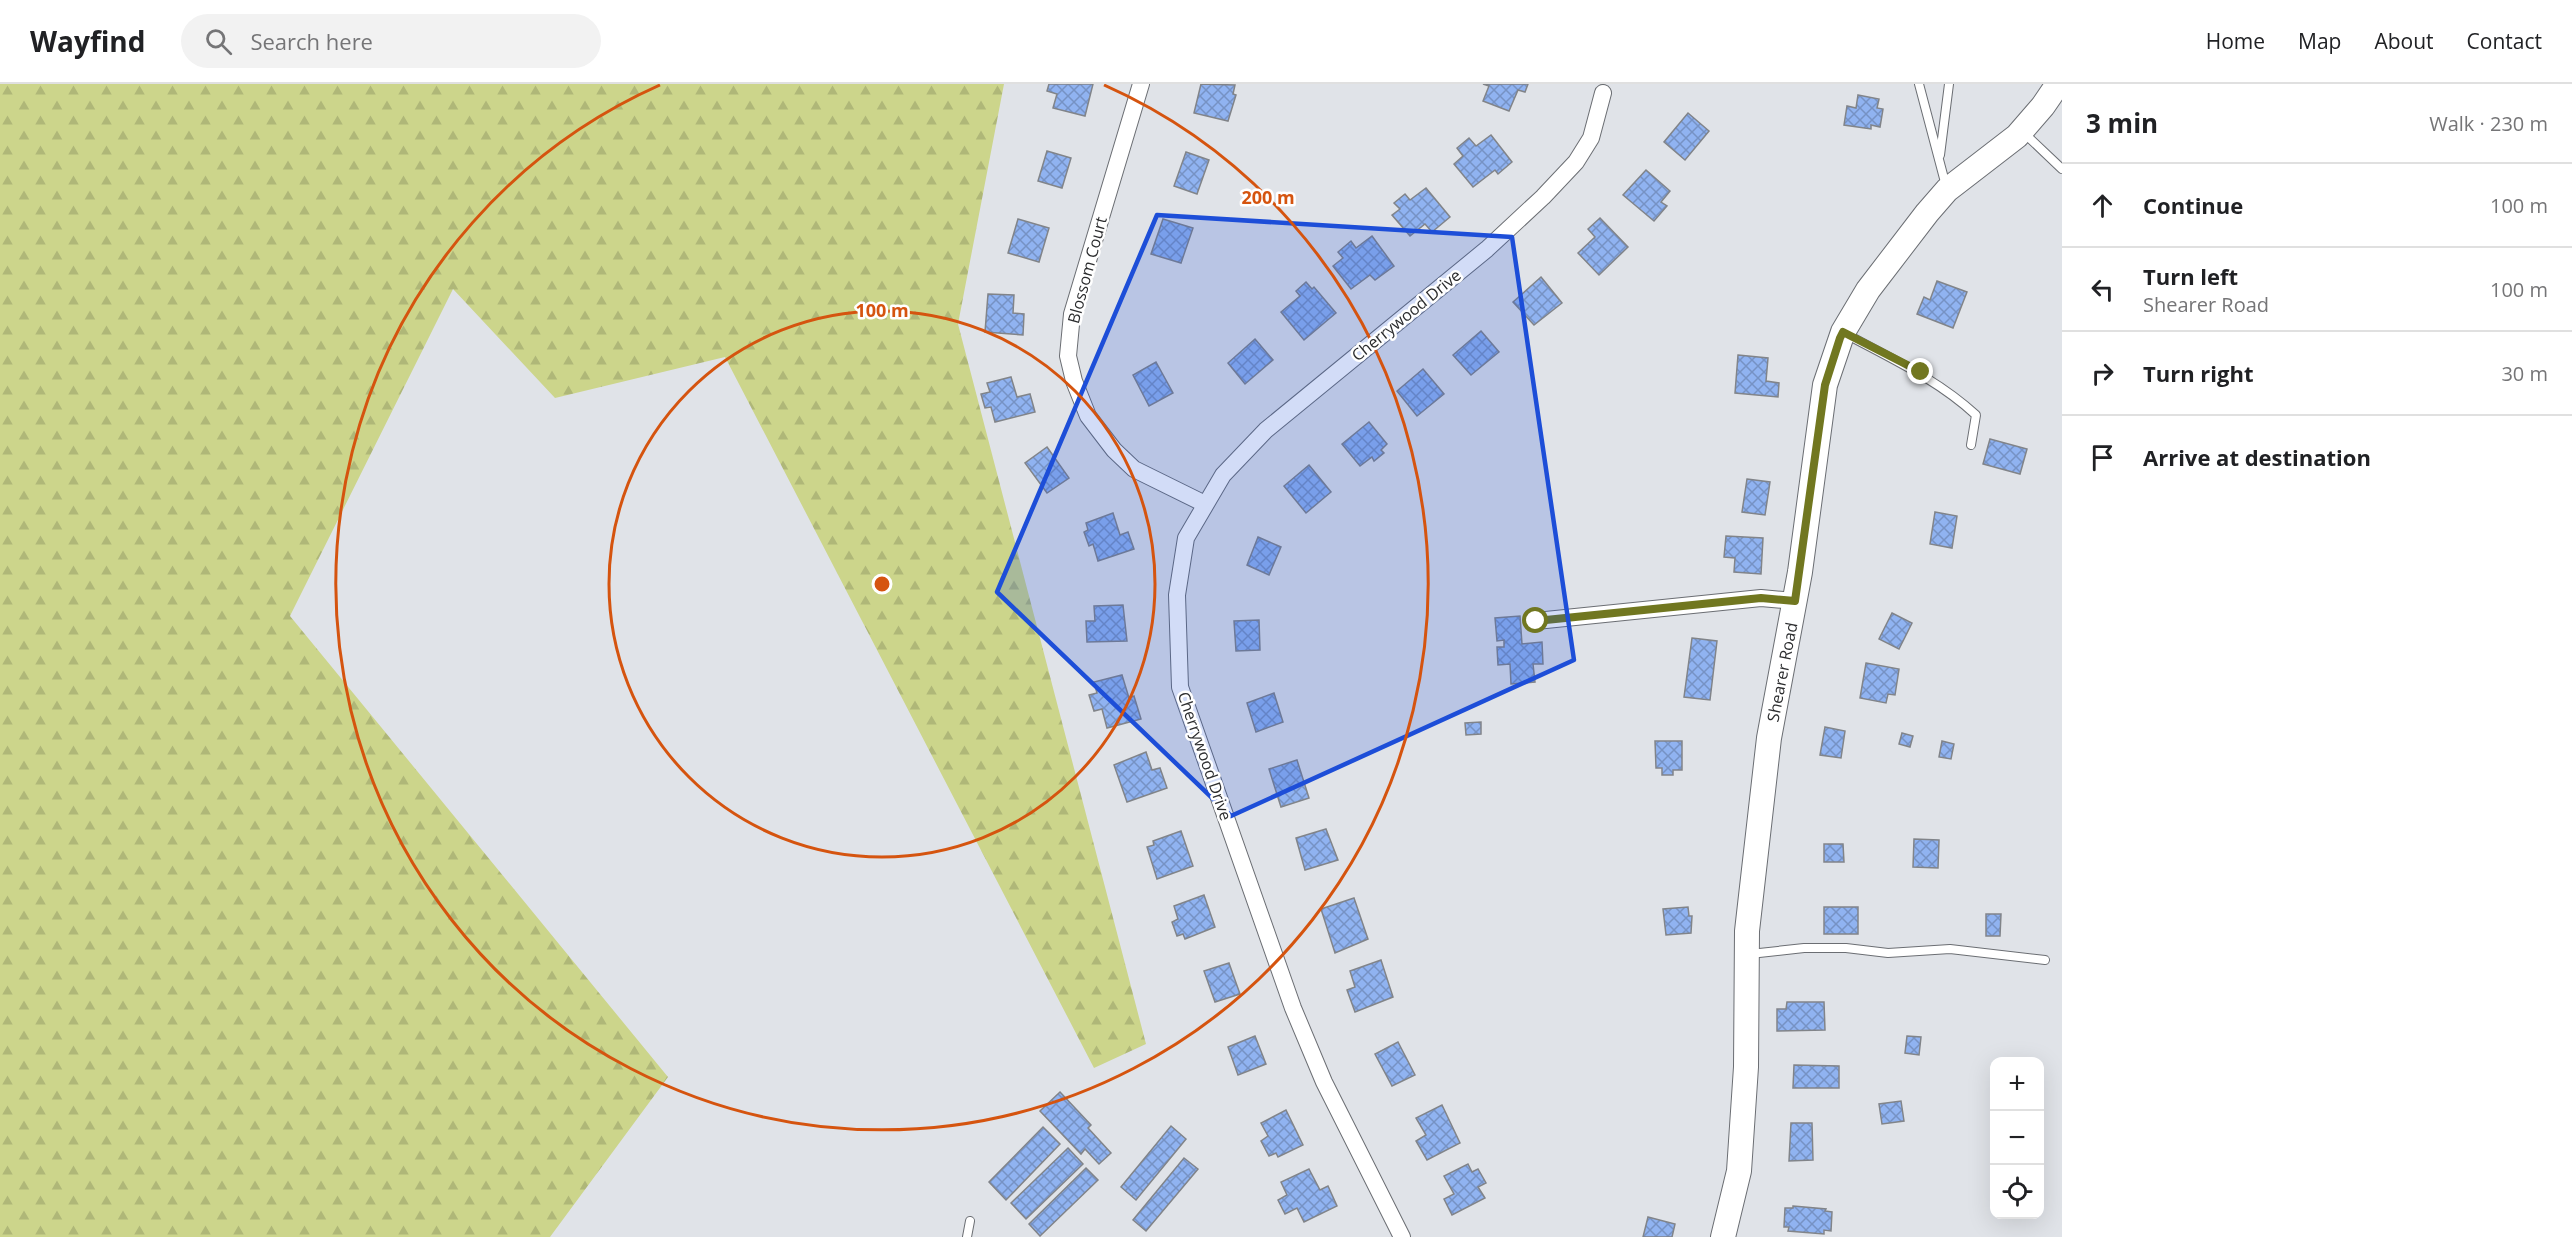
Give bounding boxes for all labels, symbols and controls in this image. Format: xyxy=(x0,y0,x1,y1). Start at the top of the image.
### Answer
search box xyxy=(181,14,601,68)
text: Wayfind xyxy=(30,22,145,60)
icon: search xyxy=(202,25,235,58)
text: Search here xyxy=(250,26,373,56)
text: Home xyxy=(2206,27,2265,55)
text: Map xyxy=(2298,27,2341,55)
text: About xyxy=(2374,27,2434,55)
text: Contact xyxy=(2467,27,2542,55)
text: 3 min xyxy=(2086,105,2158,141)
text: Walk · 230 m xyxy=(2429,110,2548,137)
text: 200 m xyxy=(1241,185,1295,209)
icon: ahead xyxy=(2086,189,2119,222)
text: Continue xyxy=(2143,190,2243,220)
text: 100 m xyxy=(2490,192,2548,219)
street label: Blossom Court xyxy=(1062,214,1112,326)
text: Turn left xyxy=(2143,261,2238,291)
street label: Cherrywood Drive xyxy=(1347,264,1465,366)
icon: left xyxy=(2086,273,2119,306)
text: 100 m xyxy=(2490,276,2548,303)
text: Shearer Road xyxy=(2143,291,2269,318)
text: 100 m xyxy=(855,298,909,322)
icon: right xyxy=(2086,357,2119,390)
route end xyxy=(1907,358,1933,384)
text: Turn right xyxy=(2143,358,2254,388)
text: 30 m xyxy=(2501,360,2548,387)
icon: arrive xyxy=(2086,441,2119,474)
text: Arrive at destination xyxy=(2143,442,2371,472)
centre of rings xyxy=(872,574,892,594)
route start xyxy=(1522,607,1548,633)
street label: Shearer Road xyxy=(1762,620,1802,724)
street label: Cherrywood Drive xyxy=(1173,689,1237,823)
map controls xyxy=(1990,1057,2044,1219)
button: + xyxy=(1990,1057,2044,1111)
button: − xyxy=(1990,1111,2044,1165)
button: locate xyxy=(1990,1165,2044,1219)

